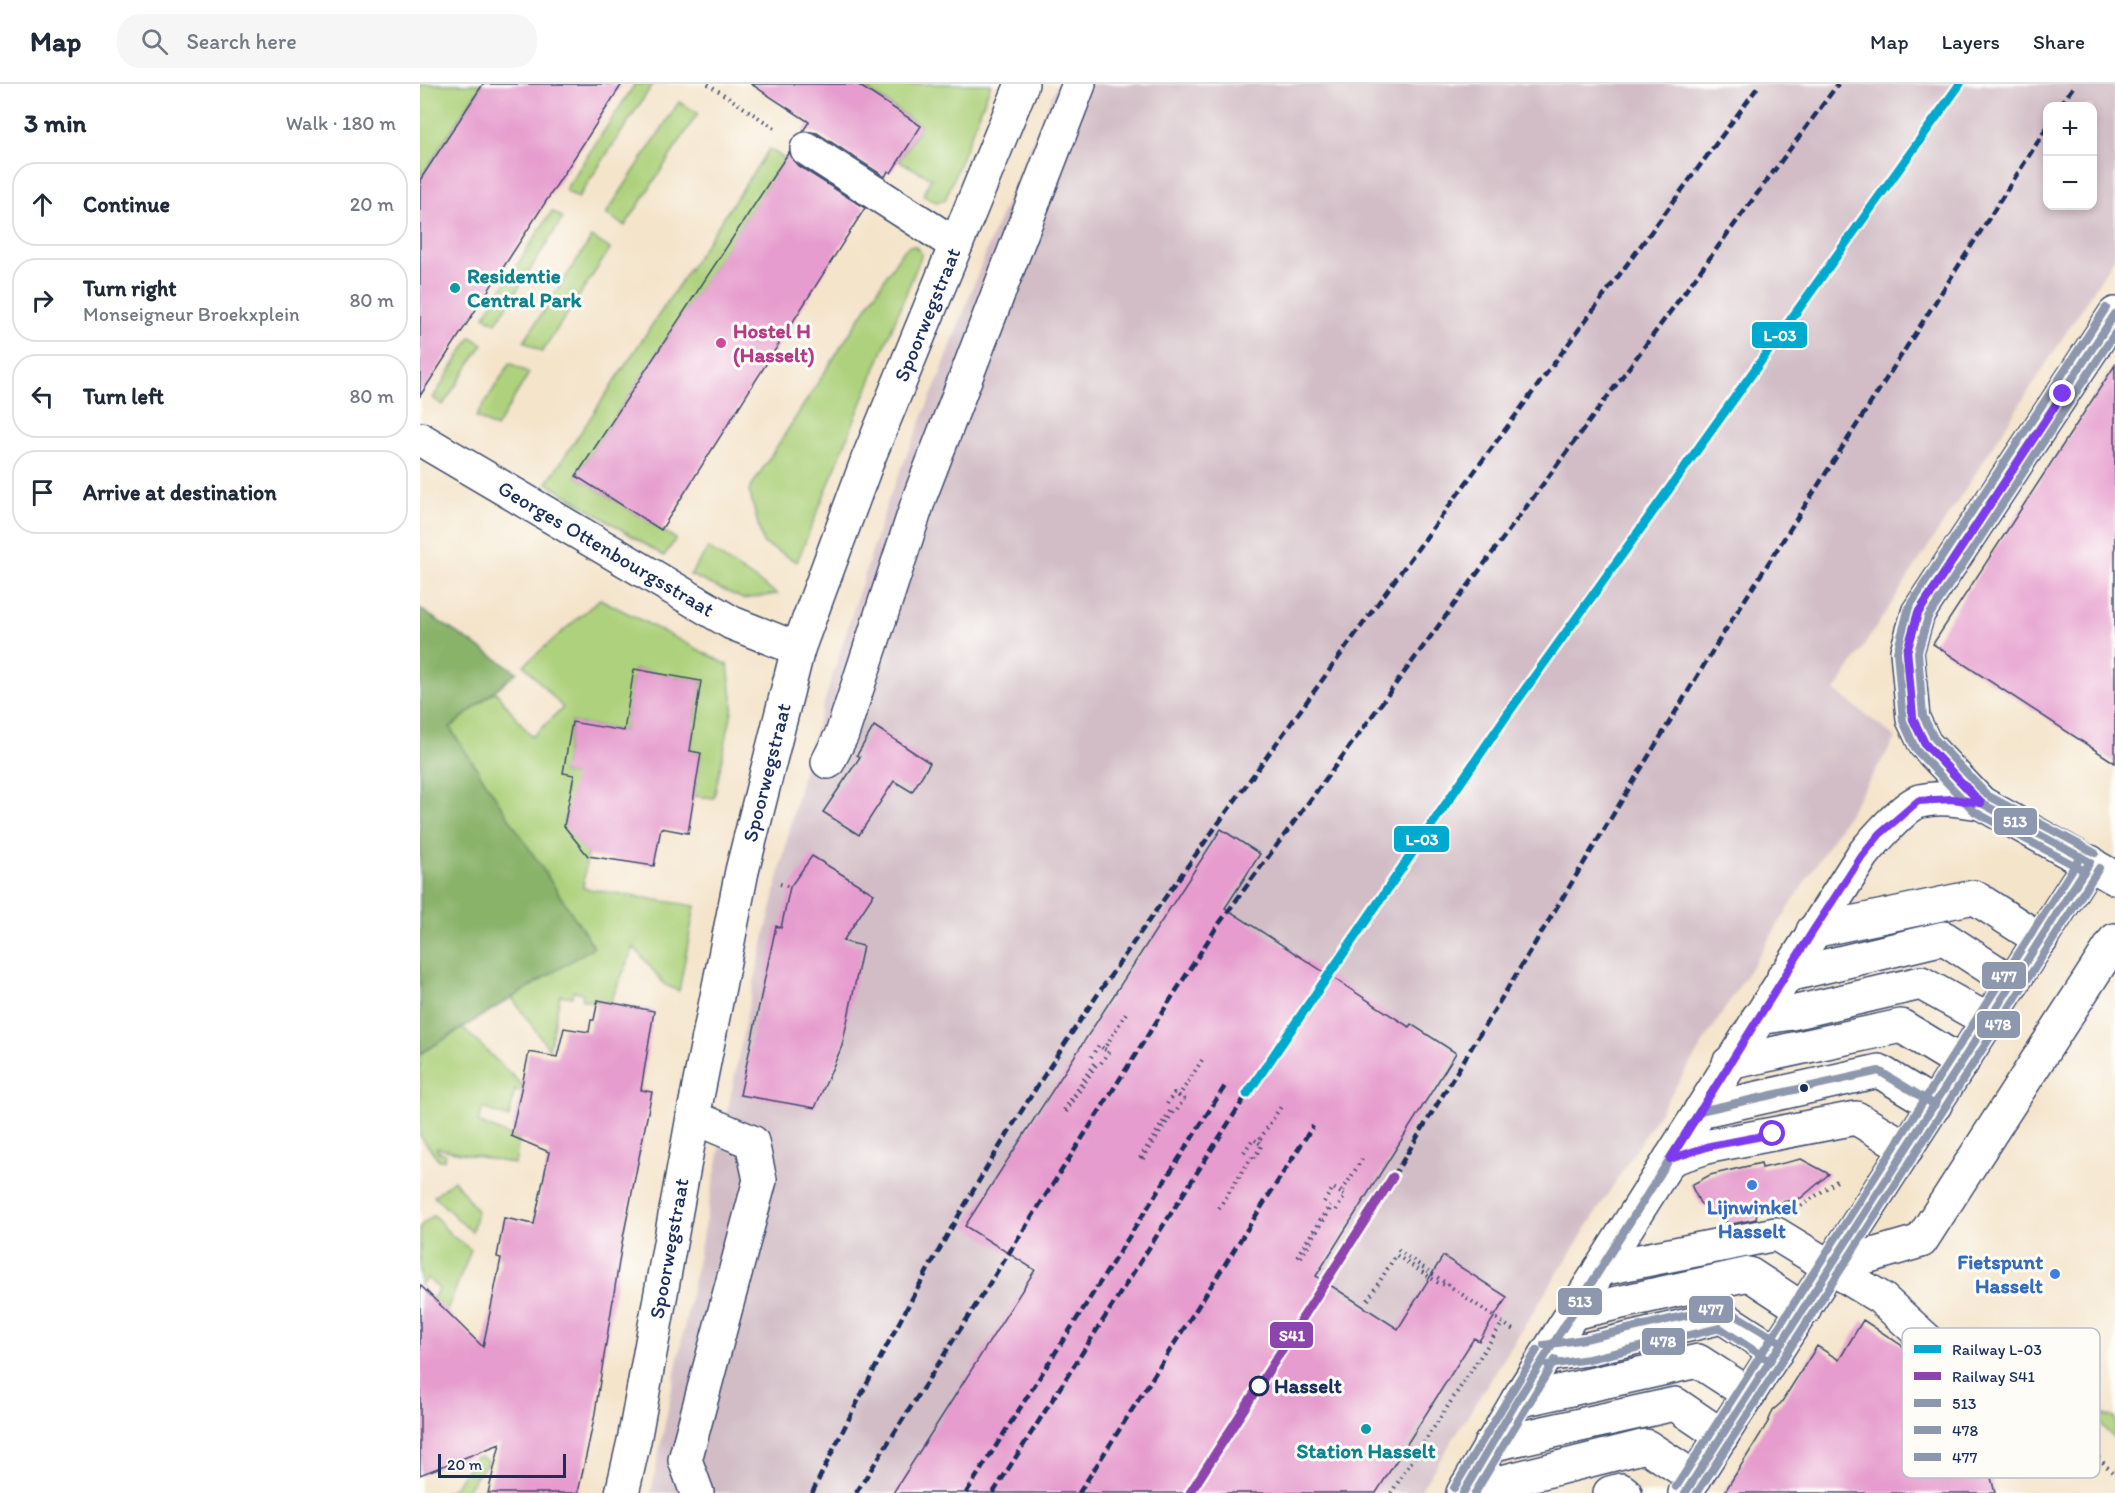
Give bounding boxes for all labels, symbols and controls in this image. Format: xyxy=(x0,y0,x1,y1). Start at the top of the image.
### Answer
search box xyxy=(117,14,537,68)
text: Map xyxy=(30,24,81,58)
icon: search xyxy=(138,25,171,58)
text: Search here xyxy=(186,28,297,55)
text: Map xyxy=(1870,29,1909,54)
text: Layers xyxy=(1942,29,2000,54)
text: Share xyxy=(2033,29,2085,54)
map controls xyxy=(2043,102,2097,210)
button: + xyxy=(2043,102,2097,156)
text: 3 min xyxy=(24,107,86,139)
text: Walk · 180 m xyxy=(286,111,396,135)
button: − xyxy=(2043,156,2097,210)
icon: ahead xyxy=(26,188,59,221)
text: Continue xyxy=(83,191,170,218)
text: 20 m xyxy=(350,192,394,216)
street label: Spoorwegstraat xyxy=(888,244,965,385)
place label: Residentie Central Park xyxy=(467,263,582,312)
text: Turn right xyxy=(83,275,177,302)
marker: Residentie Central Park xyxy=(448,281,462,295)
icon: right xyxy=(26,284,59,317)
text: 80 m xyxy=(349,288,394,312)
text: Monseigneur Broekxplein xyxy=(83,302,300,326)
place label: Hostel H (Hasselt) xyxy=(733,318,815,368)
line badge: L-03 xyxy=(1751,321,1808,349)
text: L-03 xyxy=(1763,326,1797,345)
marker: Hostel H (Hasselt) xyxy=(714,336,728,350)
icon: left xyxy=(26,380,59,413)
route end xyxy=(2049,380,2075,406)
text: Turn left xyxy=(83,383,164,410)
text: 80 m xyxy=(349,384,394,408)
street label: Georges Ottenbourgsstraat xyxy=(494,475,719,622)
icon: arrive xyxy=(26,476,59,509)
text: Arrive at destination xyxy=(83,479,277,506)
street label: Spoorwegstraat xyxy=(737,700,796,845)
line badge: 513 xyxy=(1993,807,2038,836)
text: 513 xyxy=(2003,812,2028,831)
line badge: L-03 xyxy=(1393,825,1450,853)
text: L-03 xyxy=(1405,830,1439,849)
line badge: 477 xyxy=(1981,961,2027,990)
text: 477 xyxy=(1991,967,2017,986)
line badge: 478 xyxy=(1976,1010,2021,1039)
text: 478 xyxy=(1985,1015,2011,1034)
unlabelled marker xyxy=(1798,1082,1810,1094)
route start xyxy=(1759,1120,1785,1146)
street label: Spoorwegstraat xyxy=(644,1176,694,1321)
marker: Lijnwinkel Hasselt xyxy=(1745,1178,1759,1192)
place label: Lijnwinkel Hasselt xyxy=(1707,1194,1798,1243)
place label: Fietspunt Hasselt xyxy=(1957,1249,2043,1298)
marker: Fietspunt Hasselt xyxy=(2048,1267,2062,1281)
line badge: 513 xyxy=(1557,1287,1603,1316)
text: 513 xyxy=(1568,1292,1593,1311)
line badge: 477 xyxy=(1688,1295,1734,1324)
text: 477 xyxy=(1698,1300,1724,1319)
line badge: S41 xyxy=(1269,1321,1314,1349)
text: S41 xyxy=(1279,1326,1306,1345)
line badge: 478 xyxy=(1641,1327,1686,1356)
legend xyxy=(1902,1328,2100,1478)
text: 478 xyxy=(1650,1332,1676,1351)
text: Railway L-03 xyxy=(1952,1340,2042,1359)
text: Railway S41 xyxy=(1952,1367,2036,1386)
place label: Hasselt xyxy=(1274,1373,1342,1398)
marker: Hasselt xyxy=(1249,1376,1269,1396)
text: 513 xyxy=(1952,1394,1977,1413)
text: 478 xyxy=(1952,1421,1979,1440)
marker: Station Hasselt xyxy=(1359,1422,1373,1436)
place label: Station Hasselt xyxy=(1296,1438,1436,1463)
text: 477 xyxy=(1952,1448,1978,1467)
scale bar xyxy=(438,1451,566,1478)
text: 20 m xyxy=(447,1455,482,1474)

